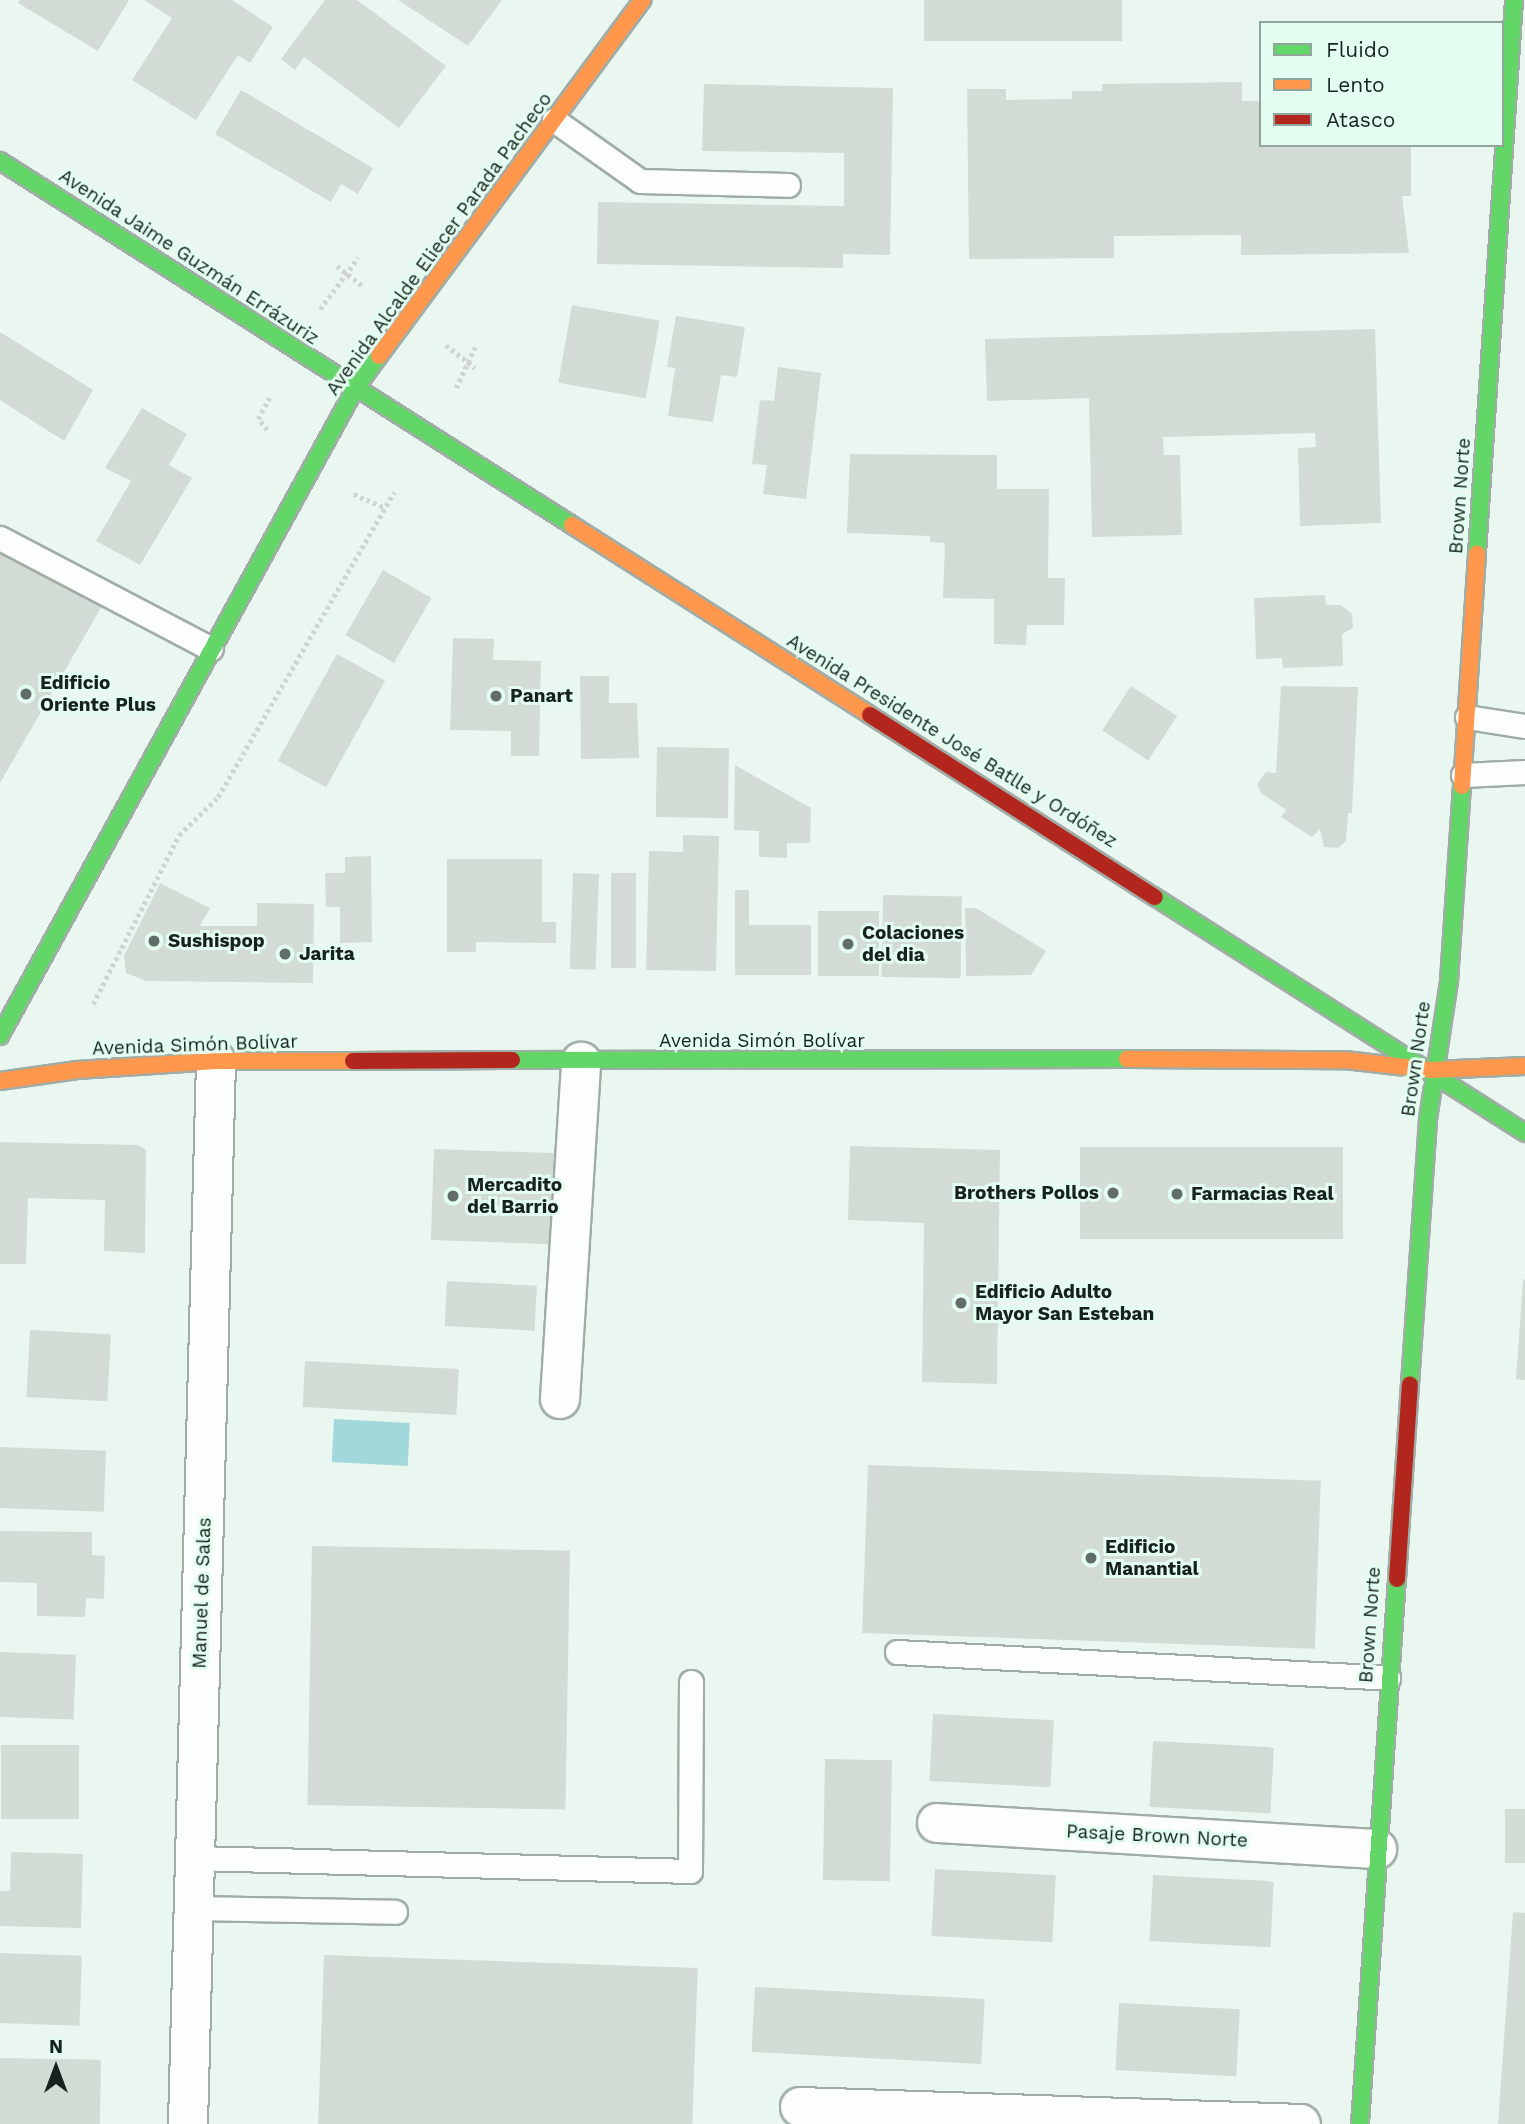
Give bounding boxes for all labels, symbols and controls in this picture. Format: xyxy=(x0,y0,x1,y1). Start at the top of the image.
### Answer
legend xyxy=(1259,21,1504,147)
text: Fluido xyxy=(1326,37,1390,62)
text: Lento xyxy=(1326,72,1385,97)
street label: Avenida Alcalde Eliecer Parada Pacheco xyxy=(321,87,557,401)
text: Atasco xyxy=(1326,107,1395,132)
street label: Avenida Jaime Guzmán Errázuriz xyxy=(54,164,324,350)
street label: Brown Norte xyxy=(1445,437,1475,555)
street label: Avenida Presidente José Batlle y Ordóñez xyxy=(782,629,1122,853)
place label: Edificio Oriente Plus xyxy=(40,672,156,716)
place label: Panart xyxy=(510,685,573,707)
marker: Edificio Oriente Plus xyxy=(18,686,34,702)
marker: Panart xyxy=(488,688,504,704)
place label: Colaciones del dia xyxy=(862,922,964,966)
place label: Sushispop xyxy=(168,930,265,952)
marker: Sushispop xyxy=(146,933,162,949)
marker: Colaciones del dia xyxy=(840,936,856,952)
place label: Jarita xyxy=(299,943,355,965)
marker: Jarita xyxy=(277,946,293,962)
street label: Brown Norte xyxy=(1397,1000,1435,1118)
street label: Avenida Simón Bolívar xyxy=(91,1030,299,1060)
street label: Avenida Simón Bolívar xyxy=(659,1030,865,1052)
place label: Mercadito del Barrio xyxy=(467,1174,562,1218)
place label: Brothers Pollos xyxy=(954,1182,1099,1204)
place label: Farmacias Real xyxy=(1191,1183,1334,1205)
marker: Brothers Pollos xyxy=(1105,1185,1121,1201)
marker: Farmacias Real xyxy=(1169,1186,1185,1202)
marker: Mercadito del Barrio xyxy=(445,1188,461,1204)
place label: Edificio Adulto Mayor San Esteban xyxy=(975,1281,1155,1325)
marker: Edificio Adulto Mayor San Esteban xyxy=(953,1295,969,1311)
street label: Manuel de Salas xyxy=(188,1517,216,1669)
place label: Edificio Manantial xyxy=(1105,1536,1199,1580)
marker: Edificio Manantial xyxy=(1083,1550,1099,1566)
street label: Brown Norte xyxy=(1355,1566,1385,1684)
street label: Pasaje Brown Norte xyxy=(1066,1820,1248,1852)
north arrow xyxy=(21,2033,91,2103)
text: N xyxy=(49,2035,63,2058)

